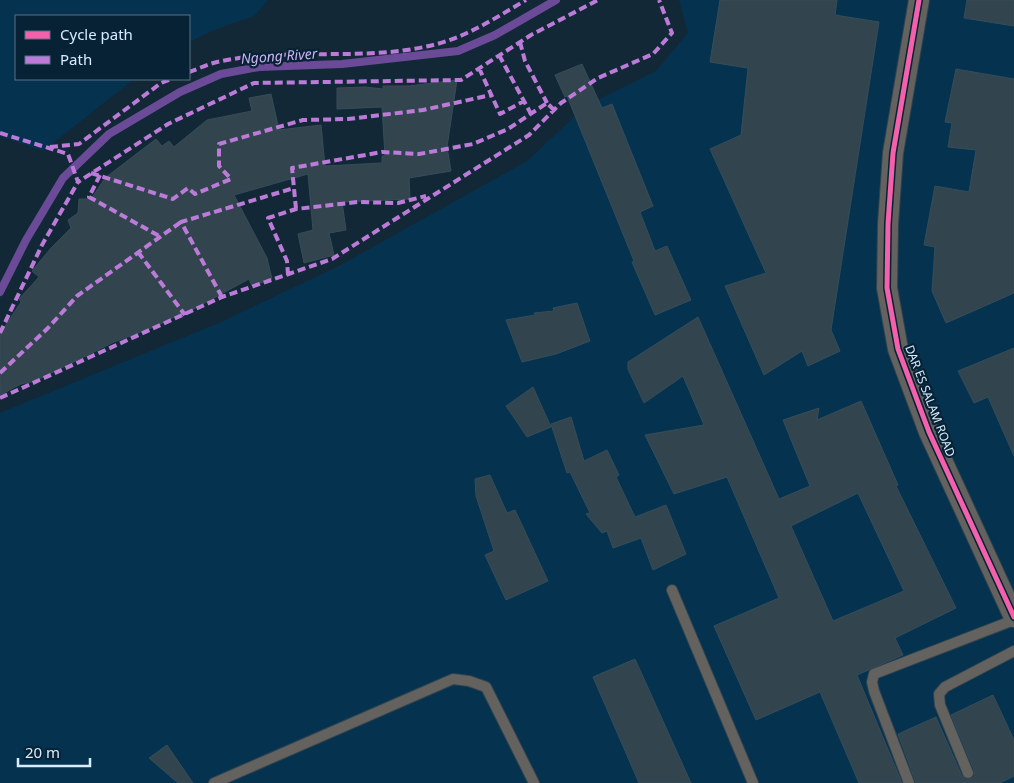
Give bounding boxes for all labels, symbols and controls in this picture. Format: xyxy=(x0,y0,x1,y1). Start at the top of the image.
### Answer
legend xyxy=(15,15,190,80)
text: Cycle path xyxy=(60,24,133,44)
water label: Ngong River xyxy=(240,43,318,68)
text: Path xyxy=(60,49,92,69)
street label: DAR ES SALAM ROAD xyxy=(901,343,960,459)
scale bar xyxy=(18,736,90,768)
text: 20 m xyxy=(25,742,60,762)

